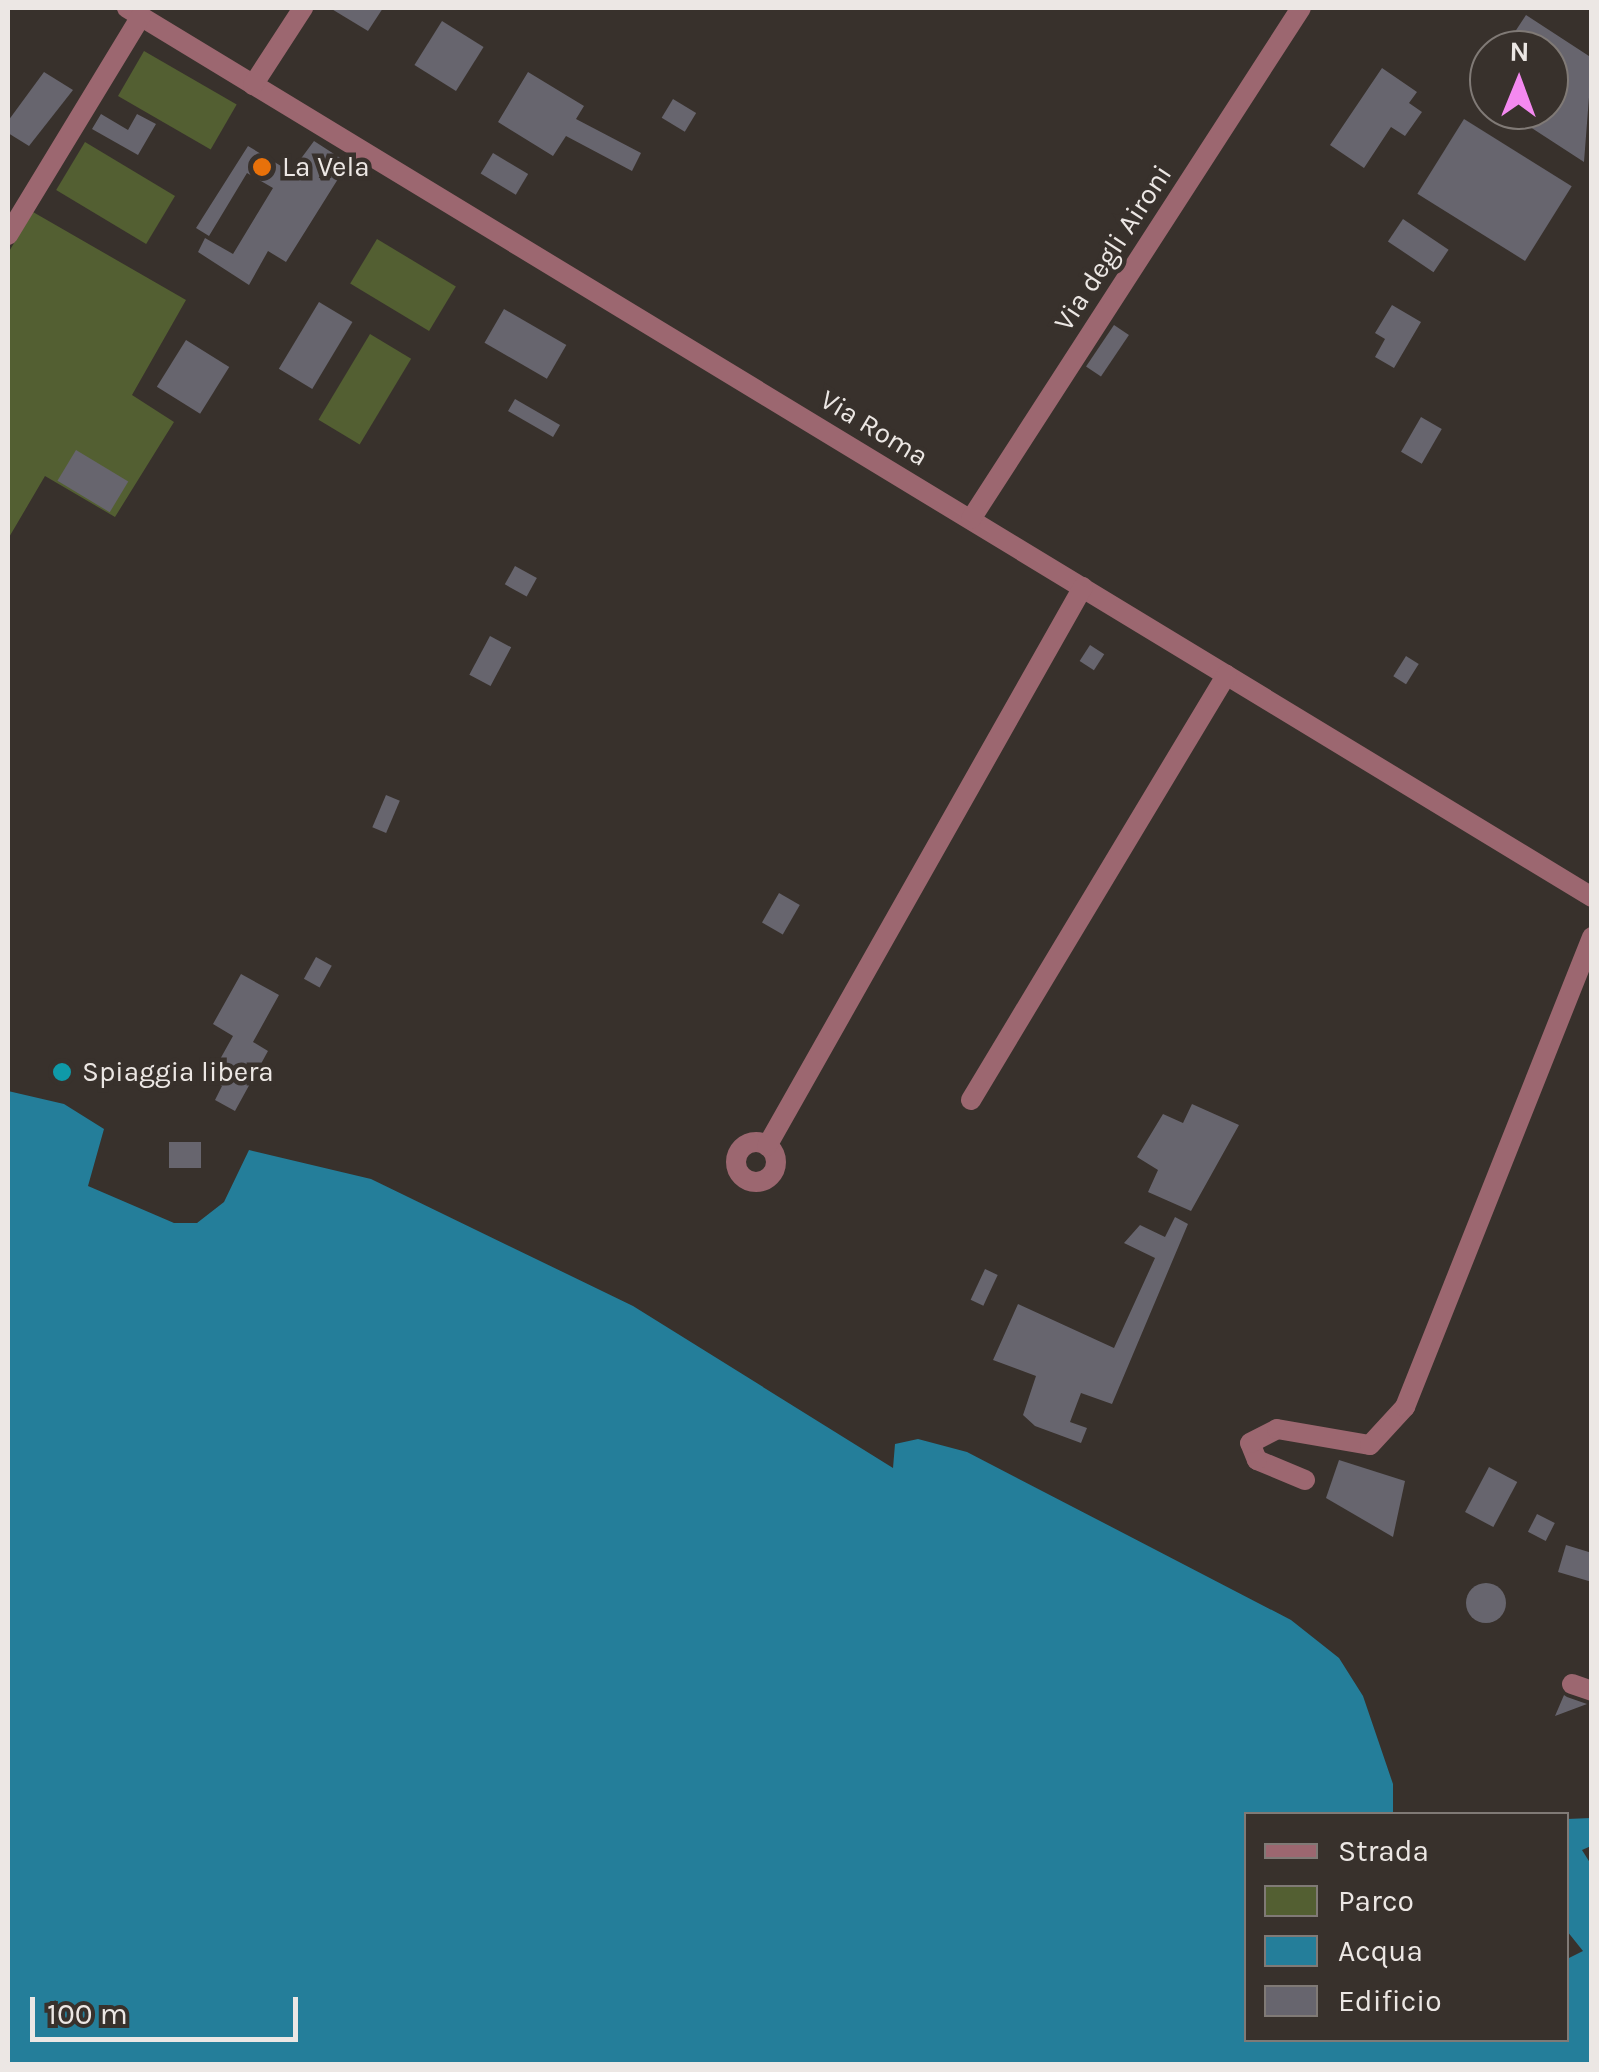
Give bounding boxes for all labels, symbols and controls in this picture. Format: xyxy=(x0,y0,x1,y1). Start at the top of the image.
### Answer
north arrow xyxy=(1469,30,1569,130)
text: N xyxy=(1509,35,1530,68)
place label: La Vela xyxy=(282,150,370,184)
marker: La Vela xyxy=(251,156,273,178)
street label: Via degli Aironi xyxy=(1047,159,1179,337)
street label: Via Roma xyxy=(814,383,934,473)
place label: Spiaggia libera xyxy=(82,1055,274,1089)
marker: Spiaggia libera xyxy=(51,1061,73,1083)
legend xyxy=(1244,1812,1569,2042)
text: Strada xyxy=(1338,1833,1429,1869)
text: Parco xyxy=(1338,1883,1414,1919)
text: Acqua xyxy=(1338,1933,1423,1969)
scale bar xyxy=(35,1977,302,2039)
text: Edificio xyxy=(1338,1983,1442,2019)
text: 100 m xyxy=(47,1996,128,2032)

